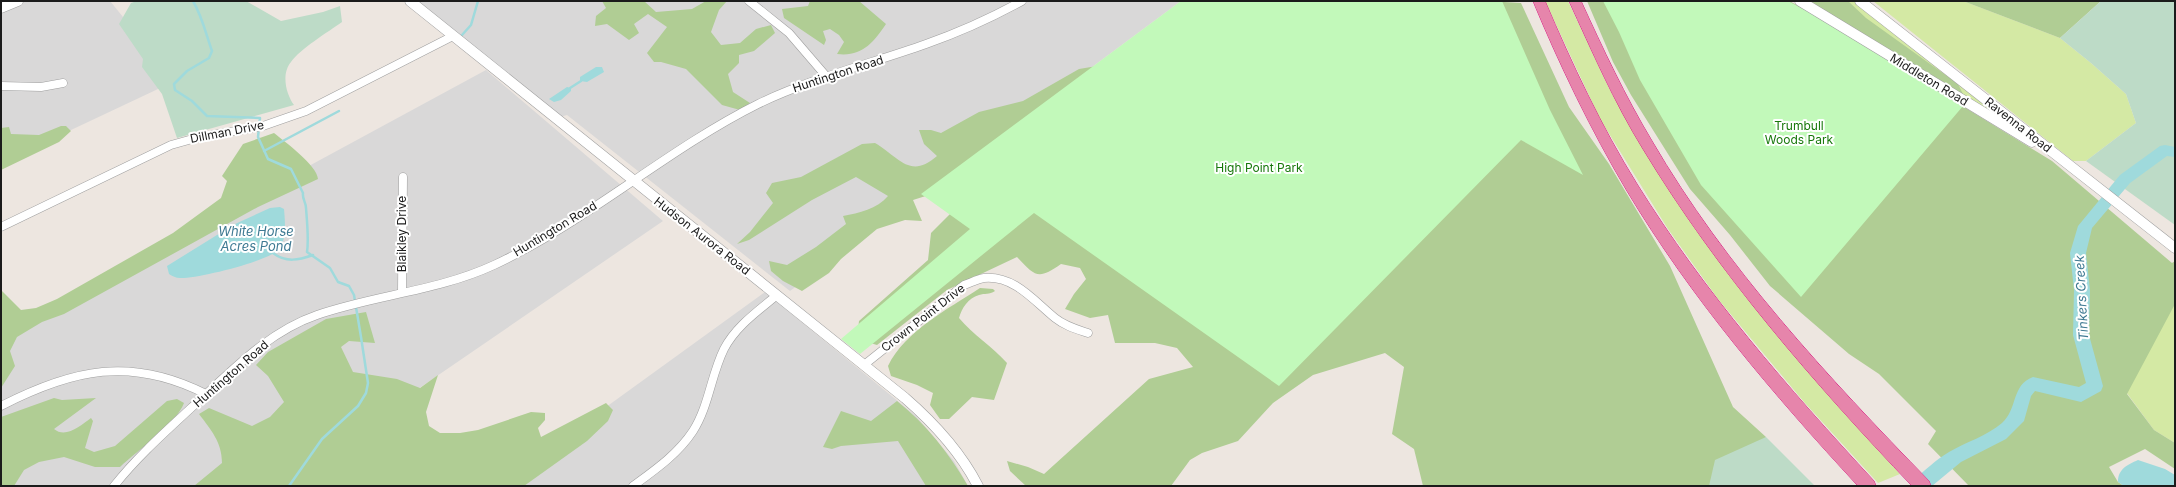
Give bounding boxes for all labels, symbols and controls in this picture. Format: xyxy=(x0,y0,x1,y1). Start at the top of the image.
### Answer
street label: Middleton Road xyxy=(1887,50,1971,109)
street label: Huntington Road xyxy=(790,52,885,95)
street label: Ravenna Road xyxy=(1982,94,2055,155)
street label: Dillman Drive xyxy=(189,117,265,146)
park label: Trumbull Woods Park xyxy=(1765,118,1834,147)
park label: High Point Park xyxy=(1215,160,1303,175)
street label: Hudson Aurora Road xyxy=(651,193,753,278)
street label: Blaikley Drive xyxy=(394,196,409,272)
street label: Huntington Road xyxy=(510,198,599,259)
water label: White Horse Acres Pond xyxy=(218,223,294,254)
water label: Tinkers Creek xyxy=(2071,254,2091,341)
street label: Crown Point Drive xyxy=(878,280,968,355)
street label: Huntington Road xyxy=(190,337,271,410)

